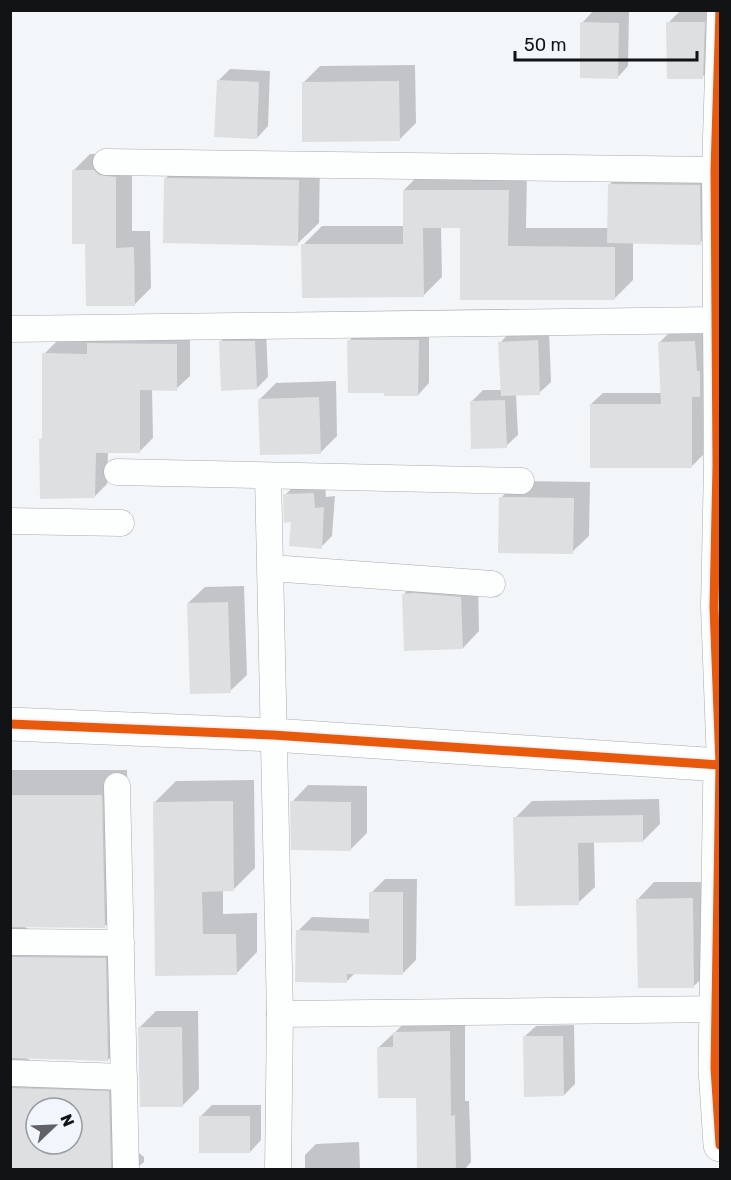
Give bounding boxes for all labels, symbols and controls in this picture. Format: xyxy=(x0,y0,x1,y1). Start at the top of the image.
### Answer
scale bar xyxy=(515,24,696,62)
text: 50 m xyxy=(524,34,567,56)
north arrow xyxy=(24,1096,84,1156)
text: N xyxy=(56,1111,78,1129)

